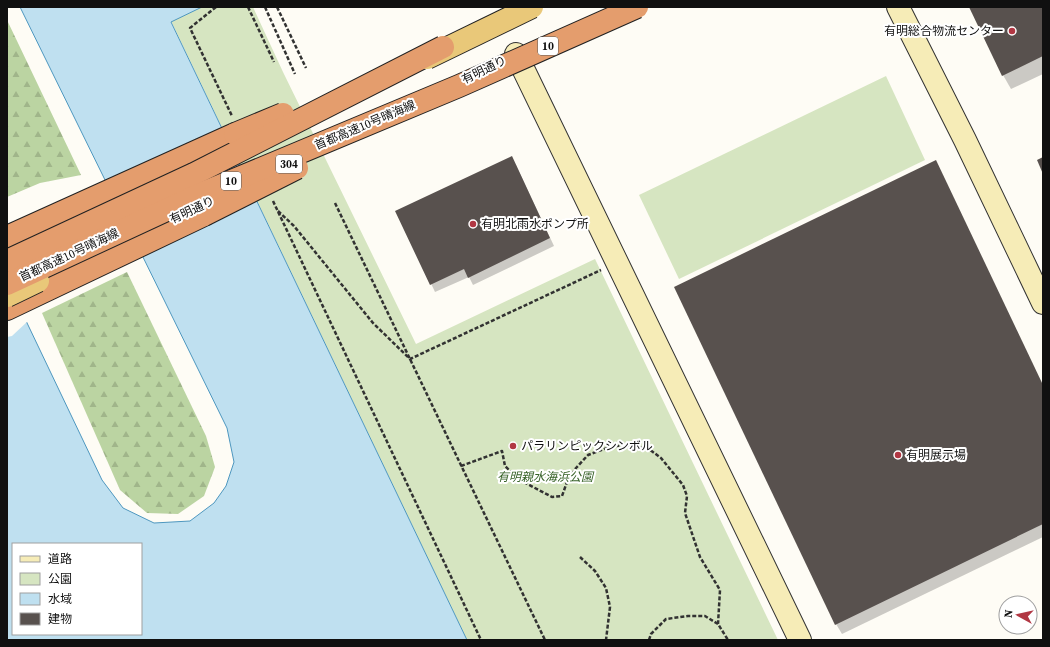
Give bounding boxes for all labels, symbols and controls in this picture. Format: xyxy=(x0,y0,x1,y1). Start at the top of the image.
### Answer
place label: 有明総合物流センター xyxy=(884,23,1004,39)
marker: 有明総合物流センター xyxy=(1007,26,1017,36)
road number: 10 xyxy=(538,37,558,55)
street label: 有明通り xyxy=(459,52,509,88)
street label: 首都高速10号晴海線 xyxy=(312,97,418,153)
road number: 304 xyxy=(276,155,302,173)
road number: 10 xyxy=(221,172,241,190)
street label: 有明通り xyxy=(167,193,217,227)
place label: 有明北雨水ポンプ所 xyxy=(481,216,589,232)
marker: 有明北雨水ポンプ所 xyxy=(468,219,478,229)
street label: 首都高速10号晴海線 xyxy=(17,225,121,285)
place label: パラリンピックシンボル xyxy=(521,438,653,454)
marker: パラリンピックシンボル xyxy=(508,441,518,451)
place label: 有明展示場 xyxy=(906,447,966,463)
marker: 有明展示場 xyxy=(893,450,903,460)
park label: 有明親水海浜公園 xyxy=(497,469,595,485)
legend xyxy=(12,543,142,635)
text: 道路 xyxy=(48,551,72,567)
text: 公園 xyxy=(48,571,72,587)
text: 水域 xyxy=(48,591,72,607)
north arrow xyxy=(998,595,1038,635)
text: N xyxy=(1001,609,1017,619)
text: 建物 xyxy=(48,611,72,627)

